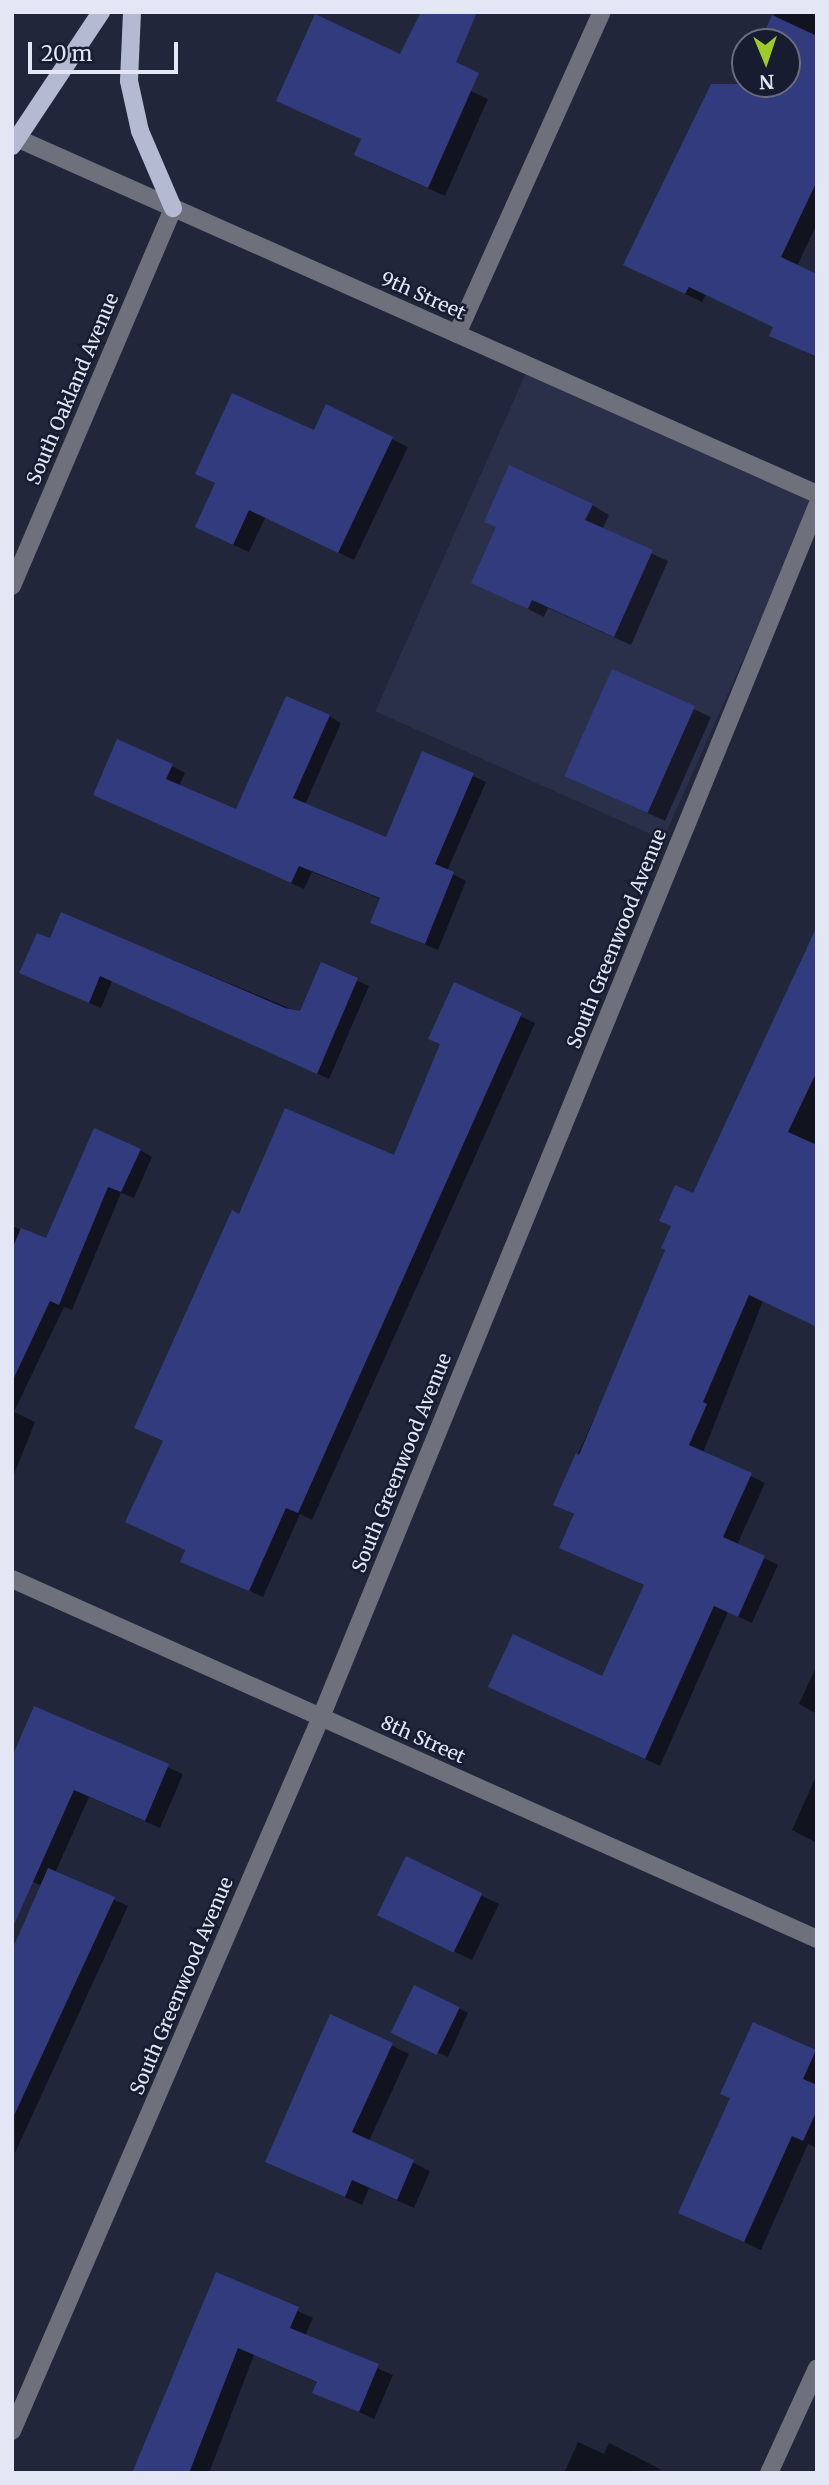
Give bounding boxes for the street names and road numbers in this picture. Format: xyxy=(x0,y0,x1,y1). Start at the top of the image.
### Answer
street label: 9th Street xyxy=(377,267,469,325)
street label: South Oakland Avenue xyxy=(22,290,124,488)
street label: South Greenwood Avenue xyxy=(563,826,671,1052)
street label: South Greenwood Avenue xyxy=(348,1350,456,1576)
street label: 8th Street xyxy=(377,1711,469,1769)
street label: South Greenwood Avenue xyxy=(126,1874,238,2098)

